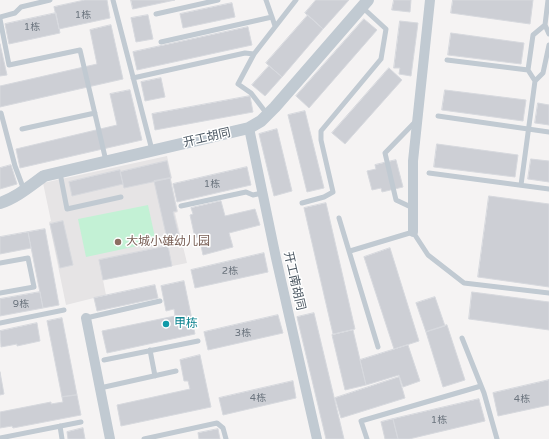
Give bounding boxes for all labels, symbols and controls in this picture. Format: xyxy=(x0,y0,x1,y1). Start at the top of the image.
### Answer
house number: 1栋 xyxy=(75,9,91,21)
house number: 1栋 xyxy=(24,21,40,33)
street label: 开工胡同 xyxy=(182,126,232,150)
house number: 1栋 xyxy=(204,178,220,190)
place label: 大城小雄幼儿园 xyxy=(126,235,210,249)
marker: 大城小雄幼儿园 xyxy=(113,237,123,247)
street label: 开工南胡同 xyxy=(280,250,308,312)
house number: 2栋 xyxy=(222,265,238,277)
house number: 9栋 xyxy=(13,298,29,310)
place label: 甲栋 xyxy=(174,317,198,331)
marker: 甲栋 xyxy=(161,319,171,329)
house number: 3栋 xyxy=(235,327,251,339)
house number: 4栋 xyxy=(250,392,266,404)
house number: 4栋 xyxy=(514,393,530,405)
house number: 1栋 xyxy=(431,414,447,426)

